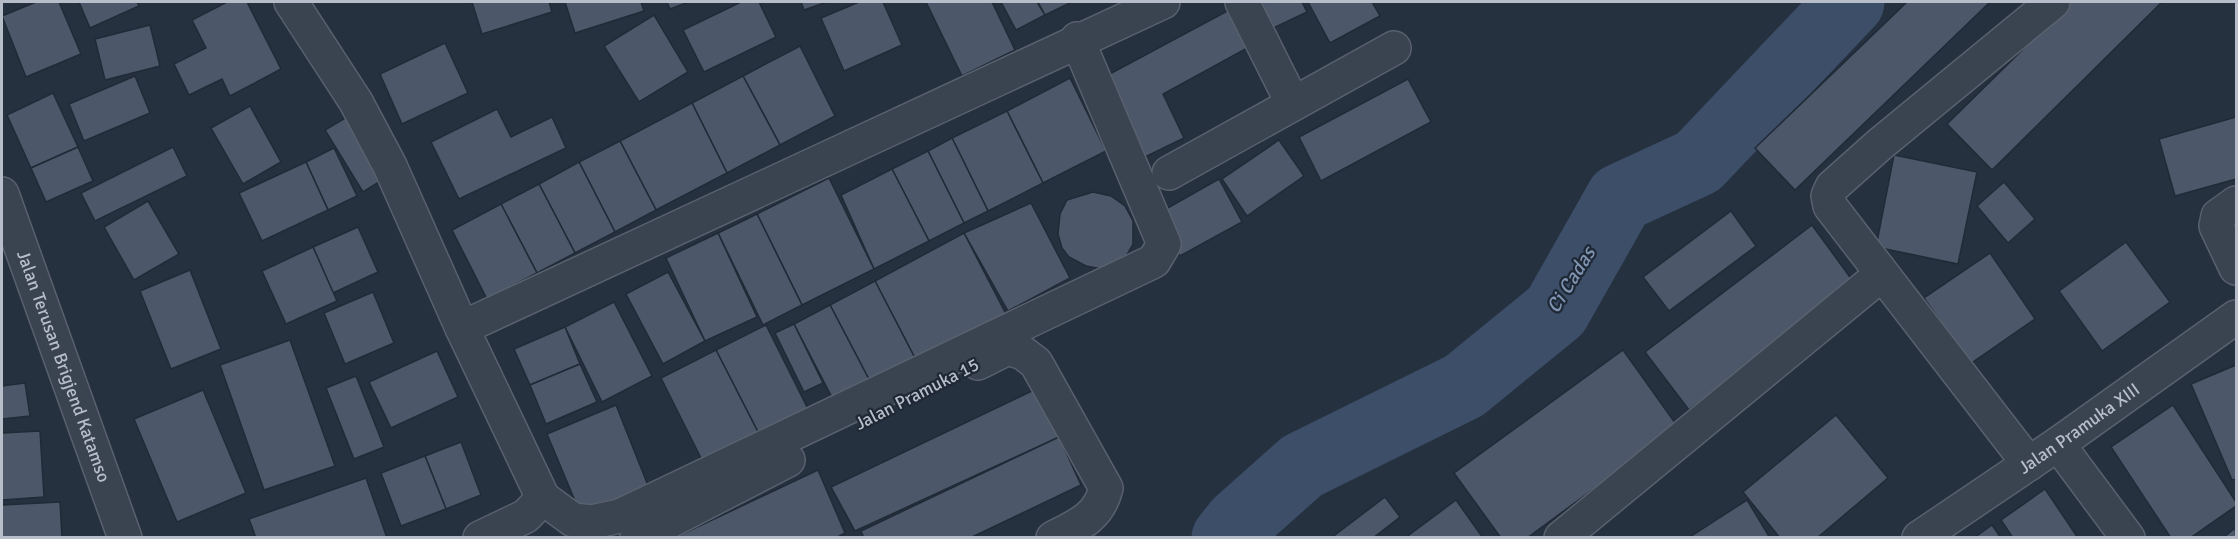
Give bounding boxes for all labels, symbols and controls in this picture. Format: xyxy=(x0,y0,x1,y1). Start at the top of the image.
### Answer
water label: Ci Cadas xyxy=(1541,240,1602,318)
street label: Jalan Terusan Brigjend Katamso xyxy=(12,247,115,485)
street label: Jalan Pramuka 15 xyxy=(851,353,983,435)
street label: Jalan Pramuka XIII xyxy=(2014,378,2144,479)

